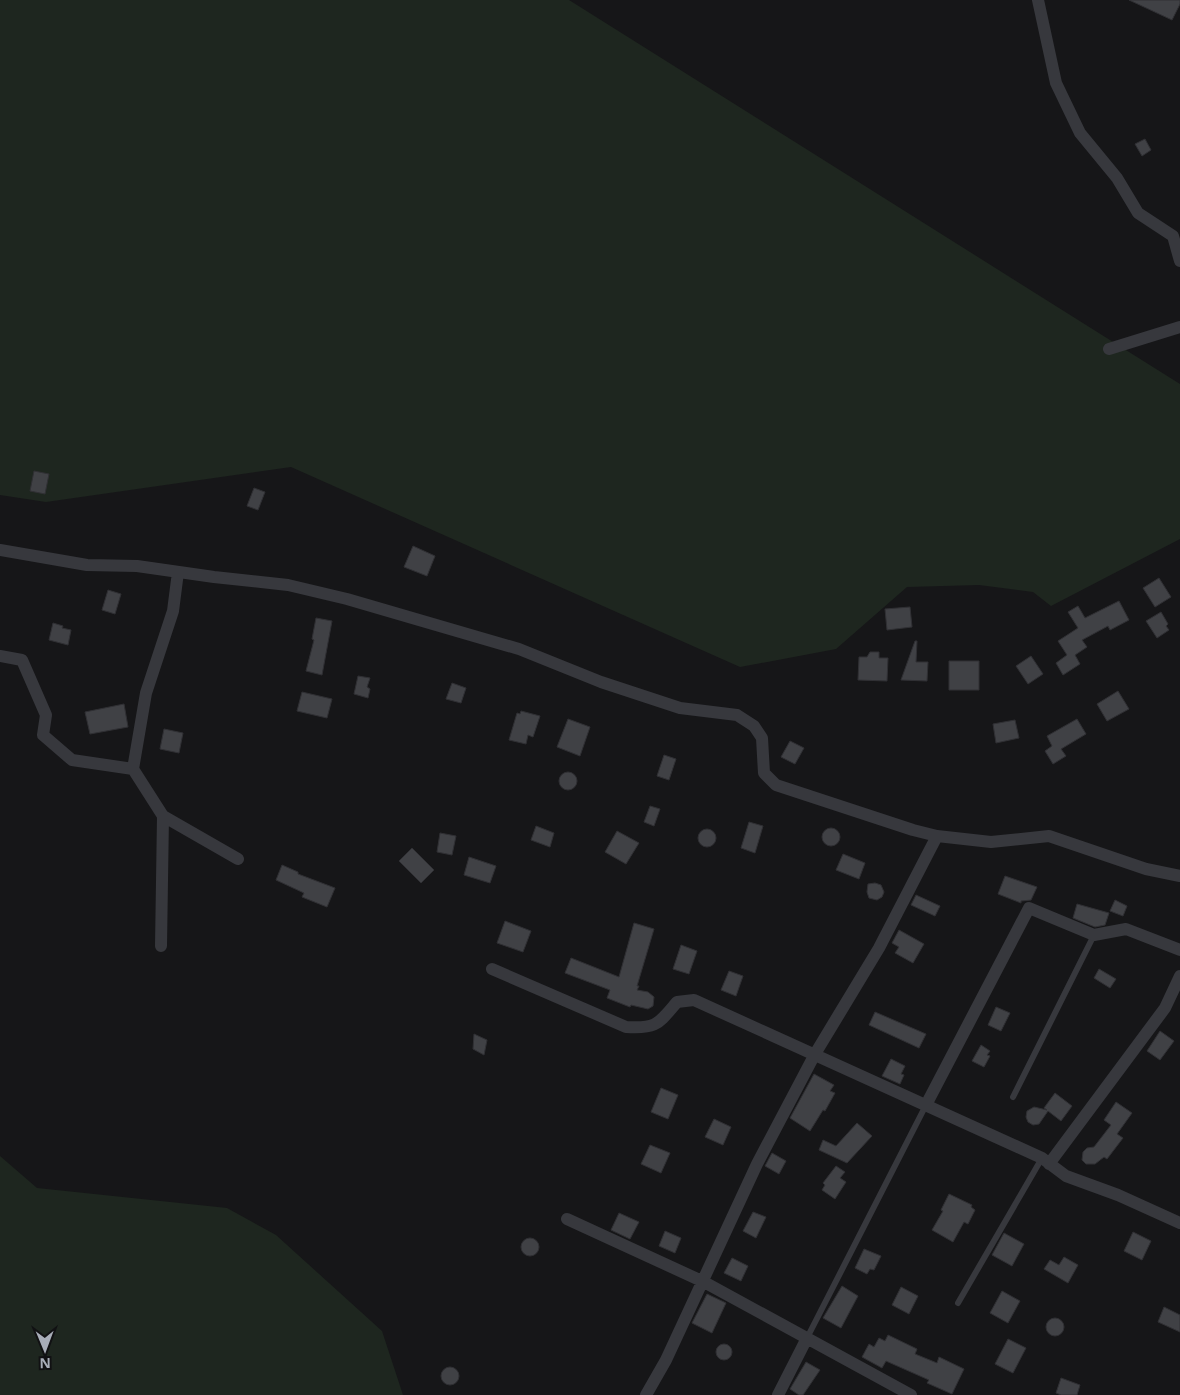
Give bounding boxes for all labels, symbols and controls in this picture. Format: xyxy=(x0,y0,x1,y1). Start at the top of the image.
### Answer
north arrow xyxy=(20,1325,70,1375)
text: N xyxy=(39,1354,51,1373)

